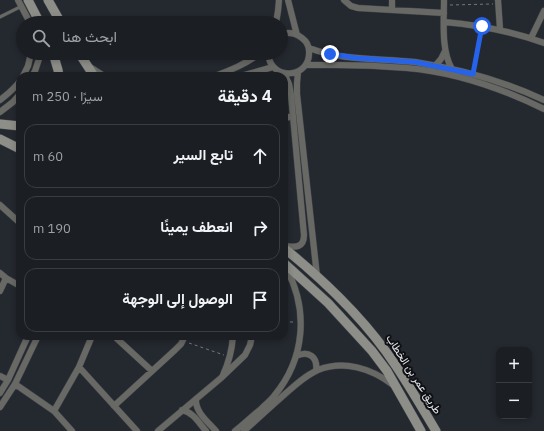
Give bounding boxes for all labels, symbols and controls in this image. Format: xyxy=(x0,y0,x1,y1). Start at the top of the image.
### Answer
search box xyxy=(16,16,288,60)
route start xyxy=(473,17,491,35)
icon: search xyxy=(30,27,52,49)
text: ابحث هنا xyxy=(62,27,117,46)
route end xyxy=(321,45,339,63)
text: 4 دقيقة xyxy=(218,85,272,107)
text: سيرًا · 250 m xyxy=(32,88,103,105)
text: تابع السير xyxy=(174,145,233,164)
icon: ahead xyxy=(249,145,271,167)
text: 60 m xyxy=(33,148,63,165)
text: انعطف يمينًا xyxy=(160,217,233,236)
icon: right xyxy=(249,217,271,239)
text: 190 m xyxy=(33,220,71,237)
text: الوصول إلى الوجهة xyxy=(122,289,233,308)
icon: arrive xyxy=(249,289,271,311)
street label: طريق عمر بن الخطاب xyxy=(383,332,445,416)
map controls xyxy=(496,347,532,419)
button: + xyxy=(496,347,532,383)
button: − xyxy=(496,383,532,419)

